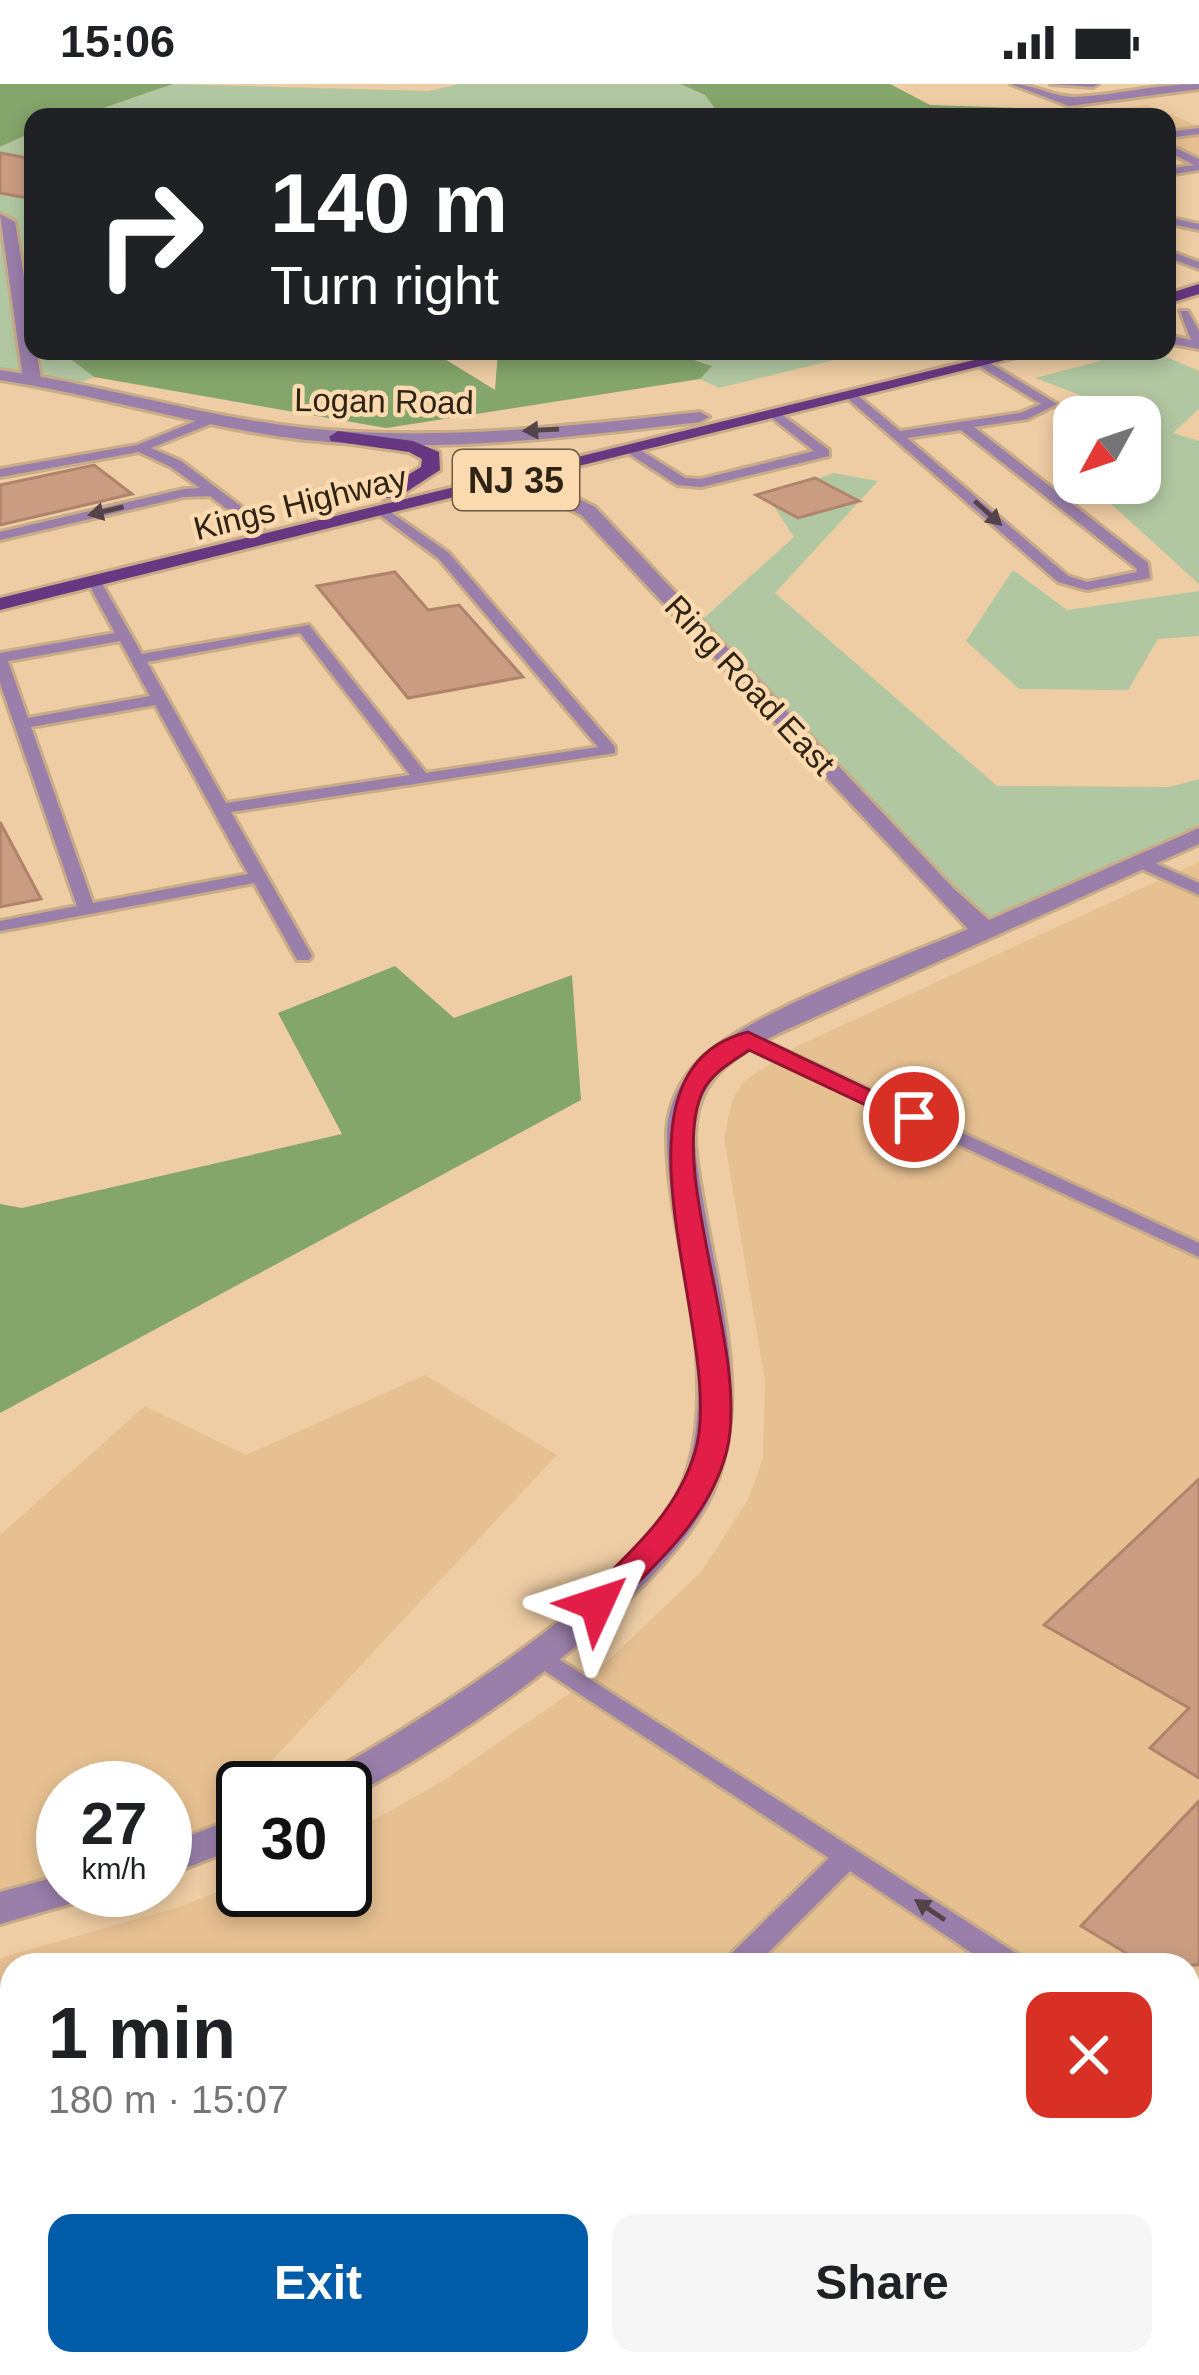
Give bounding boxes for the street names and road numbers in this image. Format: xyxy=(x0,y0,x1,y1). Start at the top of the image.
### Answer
street label: Logan Road xyxy=(294,381,474,421)
road number: NJ 35 xyxy=(453,450,579,510)
street label: Kings Highway xyxy=(190,459,411,547)
street label: Ring Road East xyxy=(658,588,842,782)

